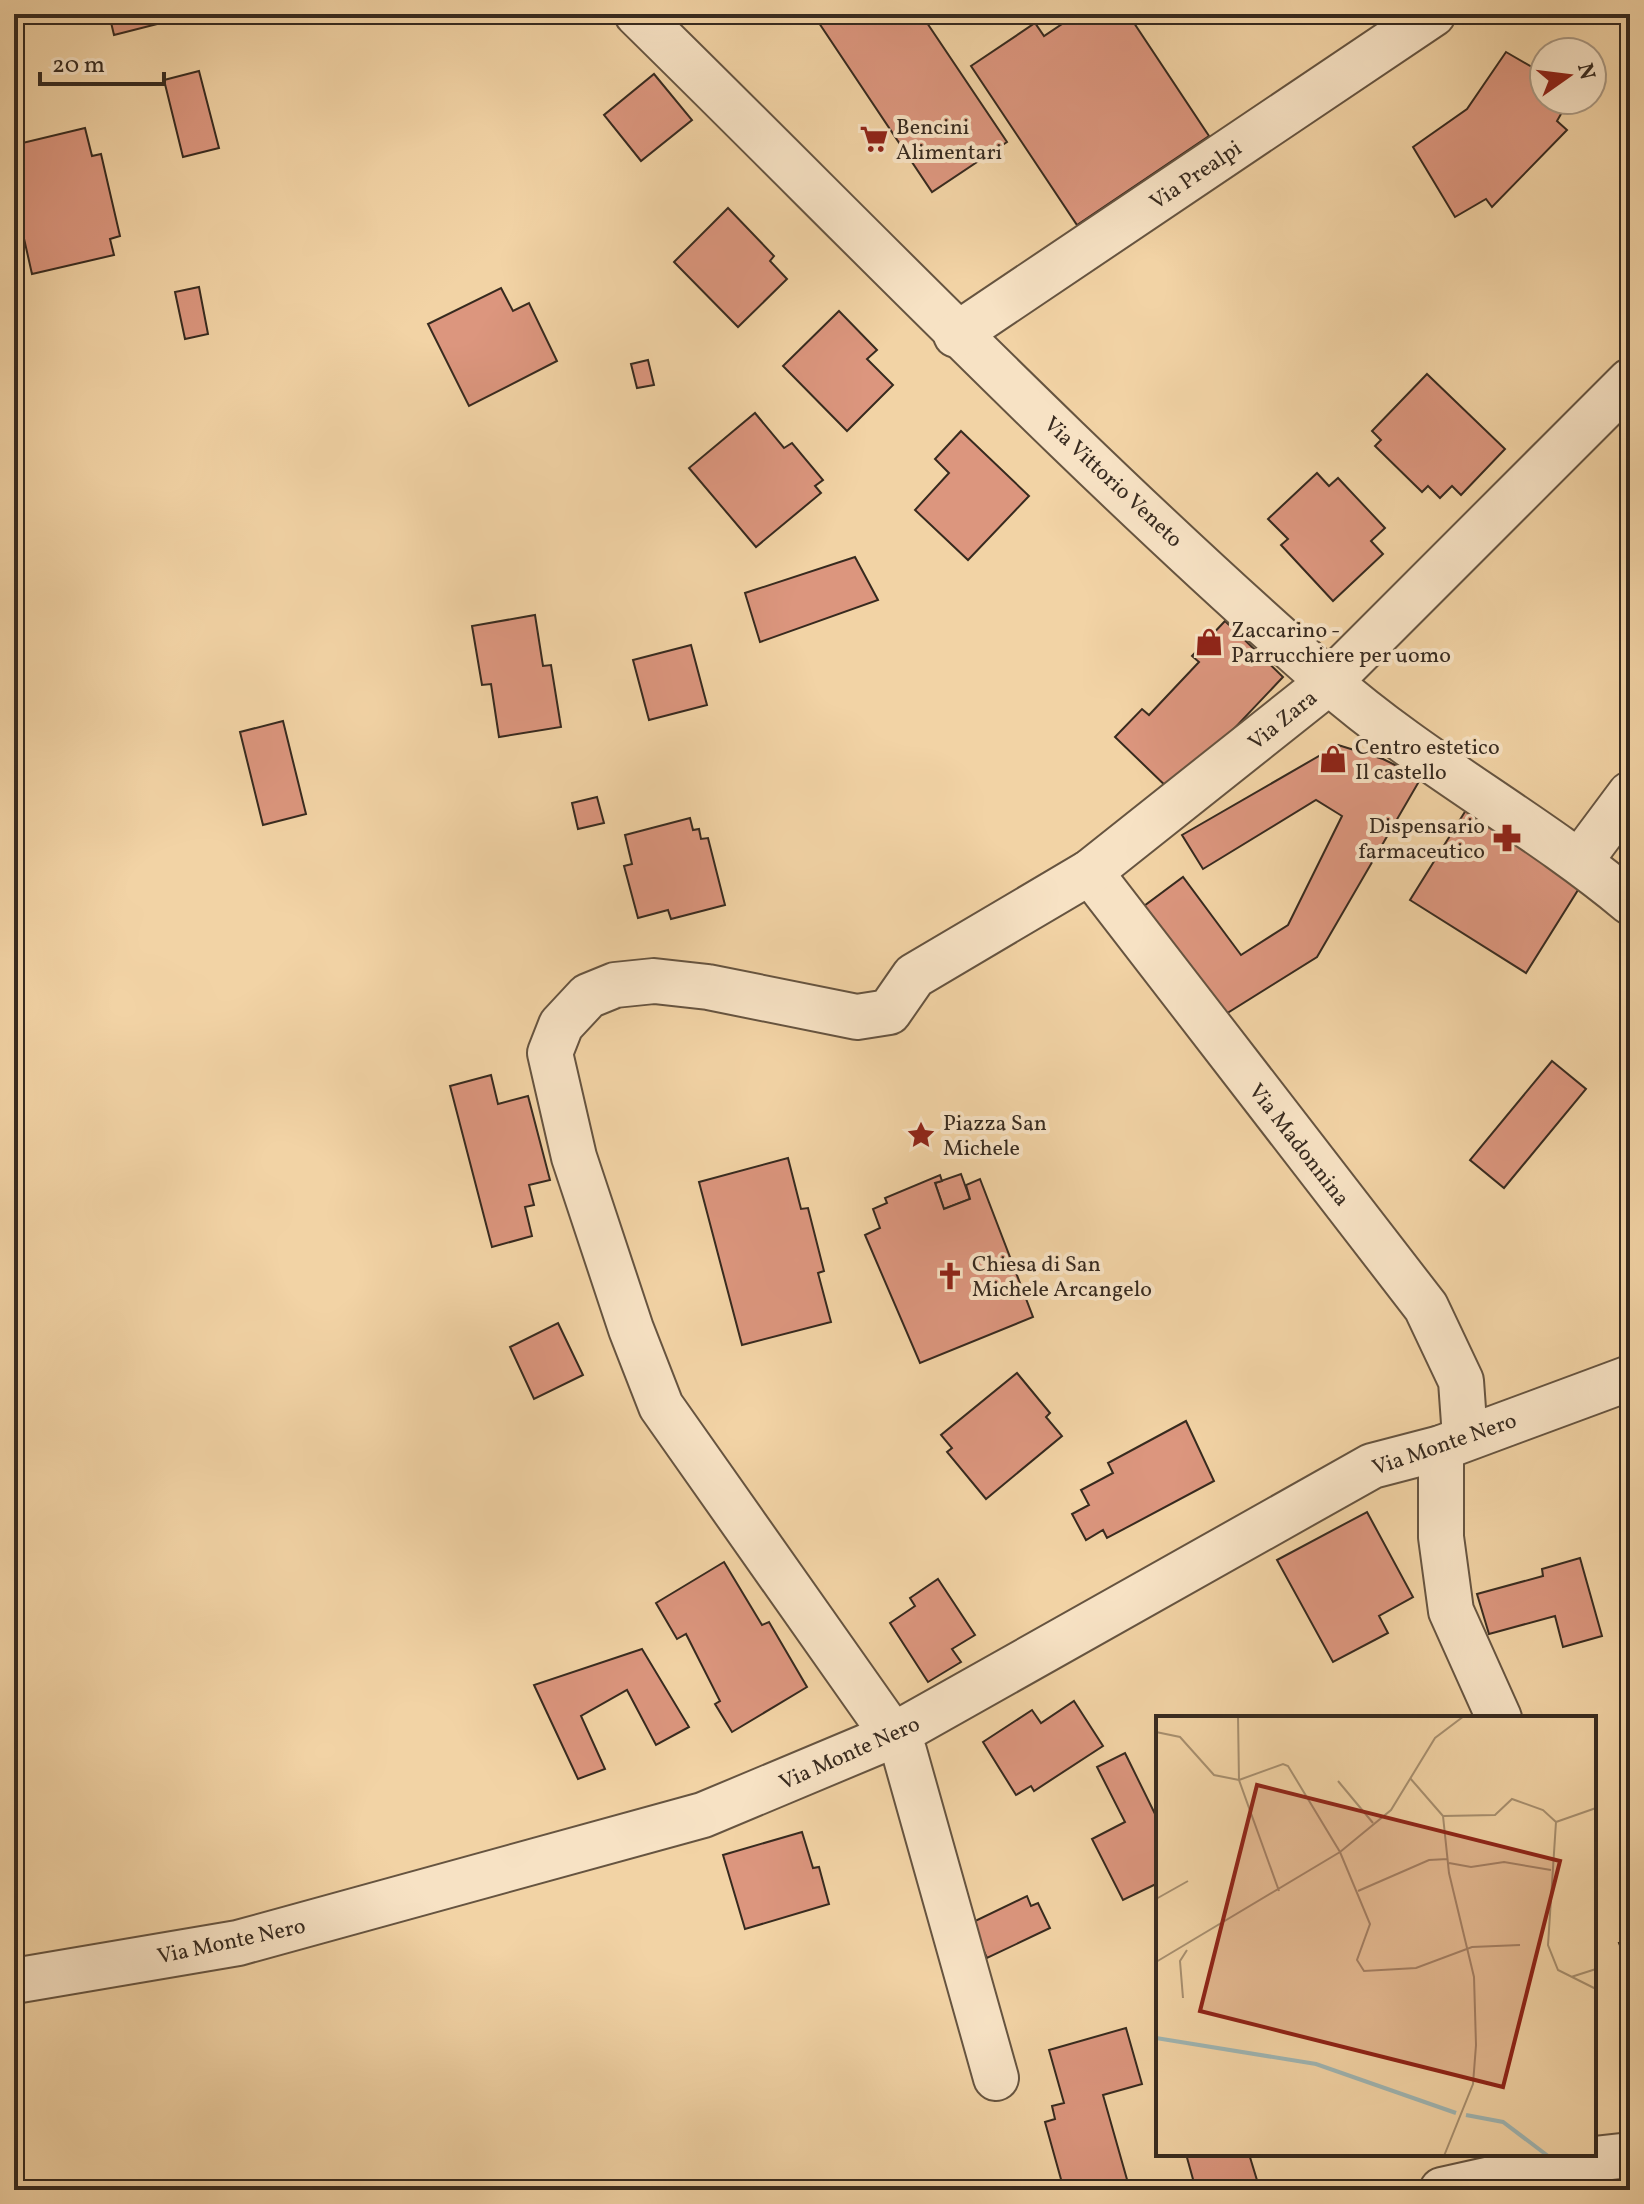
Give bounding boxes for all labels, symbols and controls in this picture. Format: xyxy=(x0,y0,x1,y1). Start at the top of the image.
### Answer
scale bar xyxy=(40,36,164,86)
north arrow xyxy=(1528,36,1608,116)
text: 20 m xyxy=(52,49,105,83)
text: N xyxy=(1568,60,1602,83)
place label: Bencini Alimentari xyxy=(896,113,1002,169)
supermarket icon: Bencini Alimentari xyxy=(859,124,889,154)
street label: Via Prealpi xyxy=(1144,134,1249,218)
street label: Via Vittorio Veneto xyxy=(1036,410,1189,556)
place label: Zaccarino - Parrucchiere per uomo xyxy=(1231,616,1451,672)
shop icon: Zaccarino - Parrucchiere per uomo xyxy=(1194,627,1224,657)
street label: Via Zara xyxy=(1242,683,1325,758)
place label: Centro estetico Il castello xyxy=(1355,733,1500,789)
shop icon: Centro estetico Il castello xyxy=(1318,744,1348,774)
place label: Dispensario farmaceutico xyxy=(1358,812,1485,868)
pharmacy icon: Dispensario farmaceutico xyxy=(1492,823,1522,853)
street label: Via Madonnina xyxy=(1240,1077,1356,1214)
place label: Piazza San Michele xyxy=(943,1109,1047,1165)
place icon: Piazza San Michele xyxy=(906,1120,936,1150)
place label: Chiesa di San Michele Arcangelo xyxy=(972,1250,1152,1306)
church icon: Chiesa di San Michele Arcangelo xyxy=(935,1261,965,1291)
street label: Via Monte Nero xyxy=(1368,1406,1521,1485)
street label: Via Monte Nero xyxy=(775,1709,925,1799)
inset map xyxy=(1156,1716,1596,2156)
street label: Via Monte Nero xyxy=(155,1912,309,1973)

